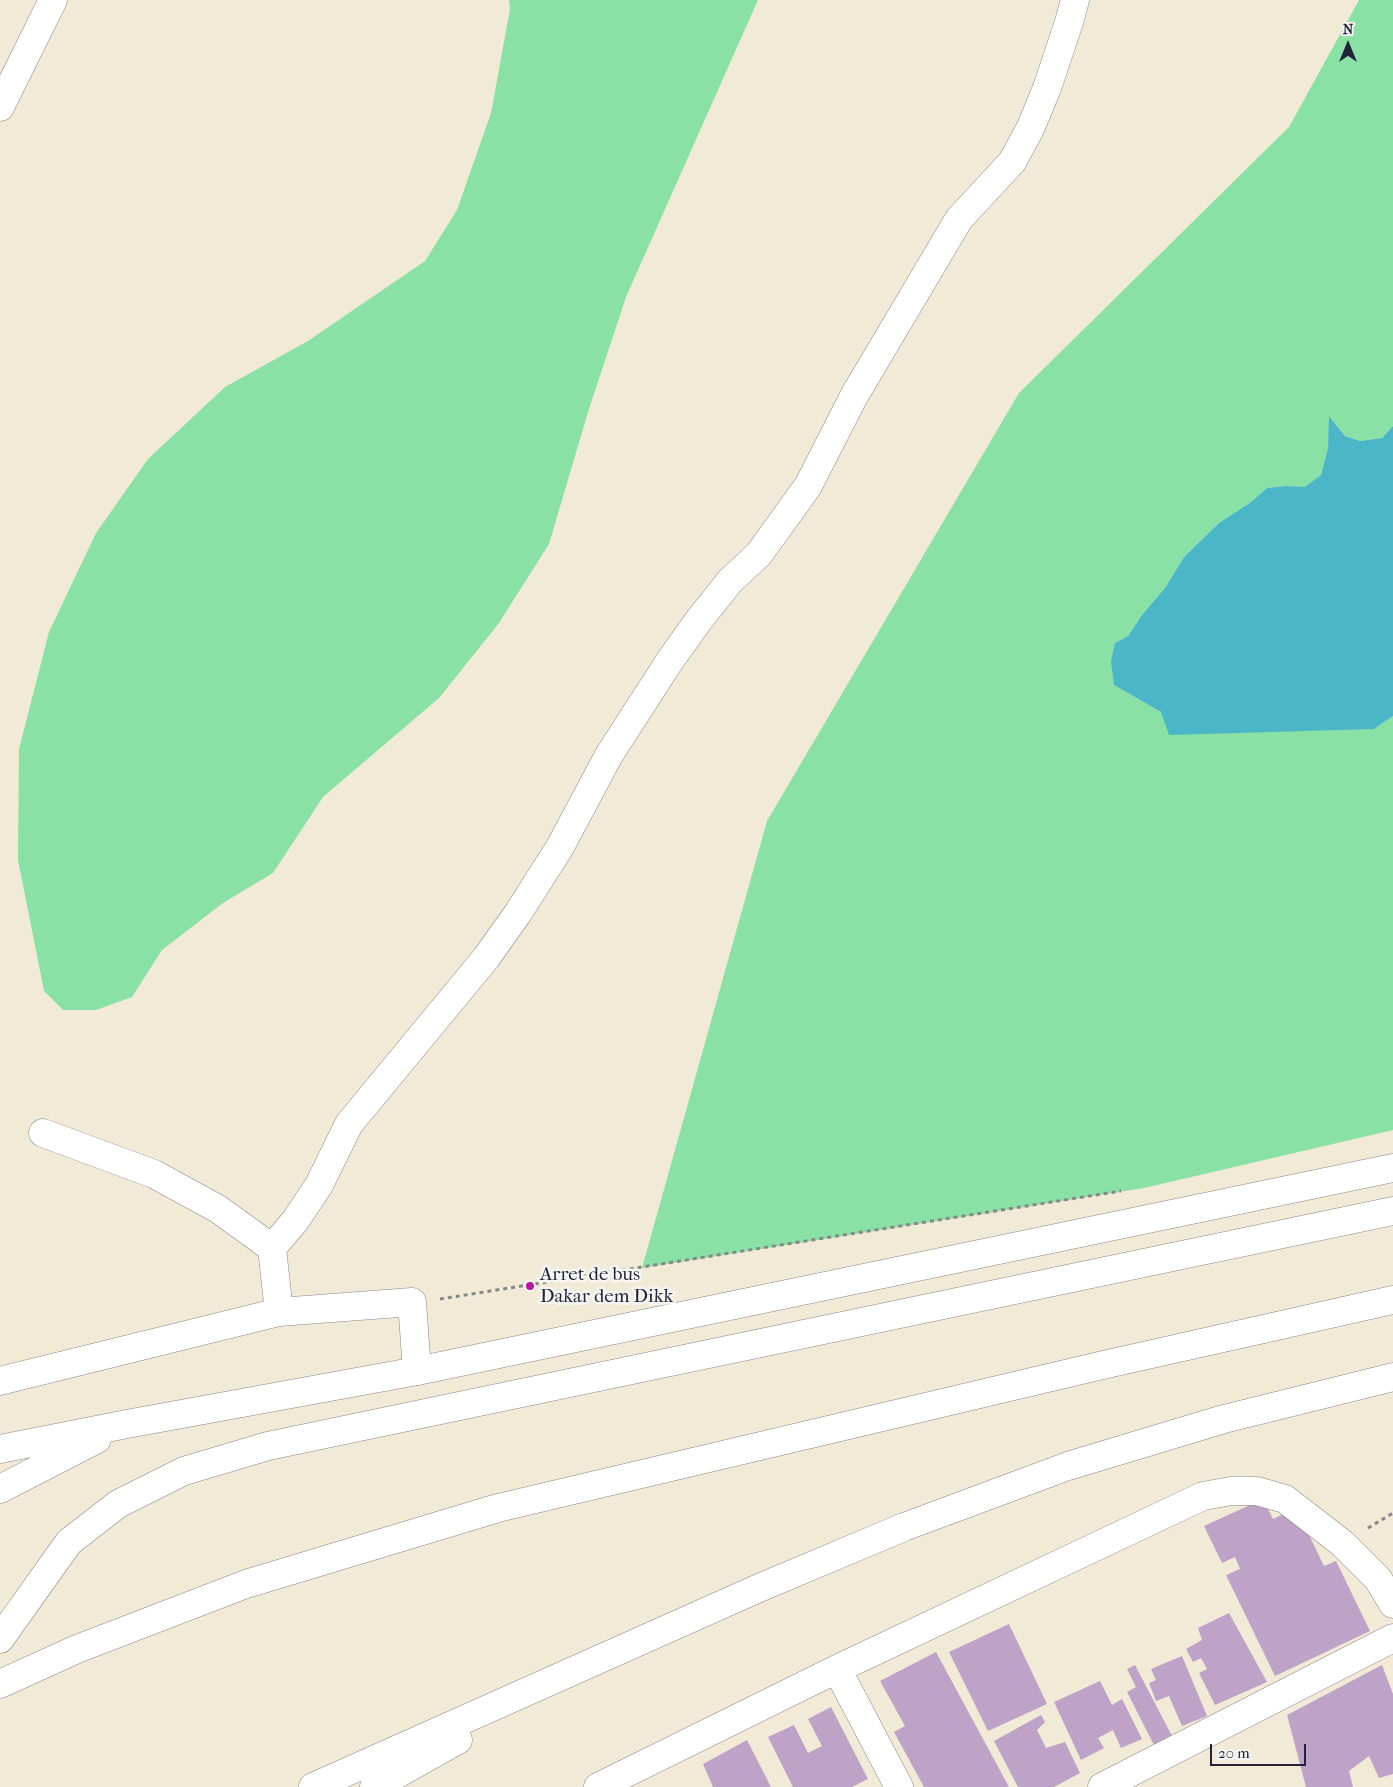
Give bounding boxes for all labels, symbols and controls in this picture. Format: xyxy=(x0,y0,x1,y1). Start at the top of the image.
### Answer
north arrow xyxy=(1323,20,1373,70)
text: N xyxy=(1343,21,1353,38)
place label: Arret de bus Dakar dem Dikk xyxy=(540,1264,673,1308)
marker: Arret de bus Dakar dem Dikk xyxy=(524,1280,536,1292)
scale bar xyxy=(1213,1734,1309,1766)
text: 20 m xyxy=(1218,1744,1250,1762)

